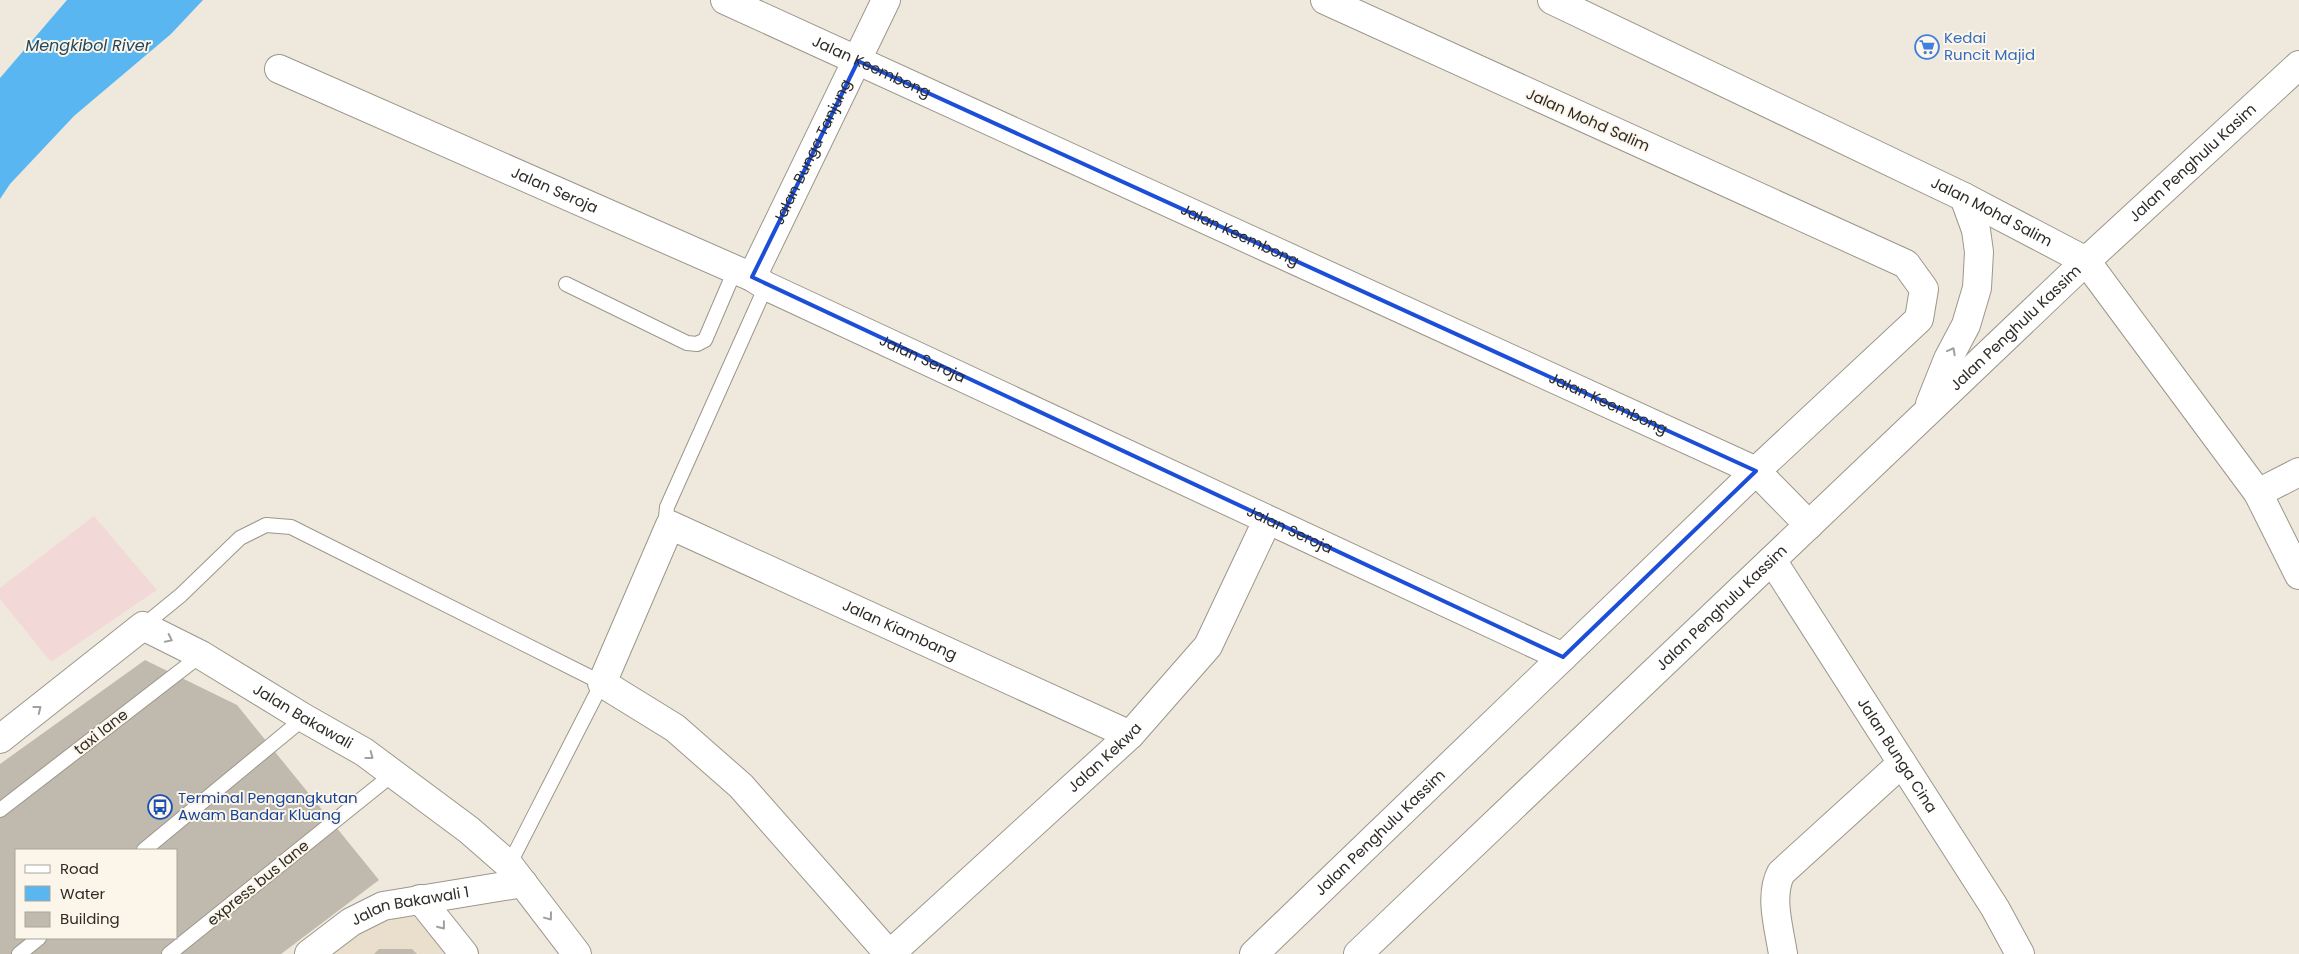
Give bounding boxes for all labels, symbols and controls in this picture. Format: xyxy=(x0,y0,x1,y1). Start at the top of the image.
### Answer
place label: Kedai Runcit Majid xyxy=(1944,27,2035,65)
street label: Jalan Keembong xyxy=(809,30,934,103)
water label: Mengkibol River xyxy=(25,34,152,57)
supermarket icon: Kedai Runcit Majid xyxy=(1914,34,1940,60)
street label: Jalan Bunga Tanjung xyxy=(768,75,856,228)
street label: Jalan Mohd Salim xyxy=(1523,83,1653,156)
street label: Jalan Penghulu Kasim xyxy=(2124,99,2261,226)
street label: Jalan Seroja xyxy=(508,161,601,218)
street label: Jalan Mohd Salim xyxy=(1928,172,2056,251)
street label: Jalan Keembong xyxy=(1177,199,1303,271)
street label: Jalan Penghulu Kassim xyxy=(1945,260,2086,395)
street label: Jalan Seroja xyxy=(876,329,969,388)
one-way arrow xyxy=(1946,348,1956,357)
street label: Jalan Keembong xyxy=(1546,367,1671,439)
street label: Jalan Seroja xyxy=(1243,500,1336,558)
street label: Jalan Penghulu Kassim xyxy=(1651,540,1791,675)
street label: Jalan Kiambang xyxy=(839,594,961,665)
one-way arrow xyxy=(164,633,173,643)
street label: Jalan Bakawali xyxy=(249,678,357,754)
street label: Jalan Bunga Cina xyxy=(1853,693,1942,817)
street label: taxi lane xyxy=(69,704,132,759)
one-way arrow xyxy=(32,706,42,715)
street label: Jalan Kekwa xyxy=(1063,718,1146,797)
one-way arrow xyxy=(364,751,373,759)
street label: Jalan Penghulu Kassim xyxy=(1310,764,1450,900)
place label: Terminal Pengangkutan Awam Bandar Kluang xyxy=(178,787,358,825)
bus stop icon: Terminal Pengangkutan Awam Bandar Kluang xyxy=(147,794,173,820)
street label: express bus lane xyxy=(202,835,313,930)
legend xyxy=(15,849,178,939)
text: Road xyxy=(60,858,99,879)
street label: Jalan Bakawali 1 xyxy=(347,881,471,930)
text: Water xyxy=(60,883,106,904)
text: Building xyxy=(60,908,120,929)
one-way arrow xyxy=(543,911,552,921)
one-way arrow xyxy=(436,920,444,929)

